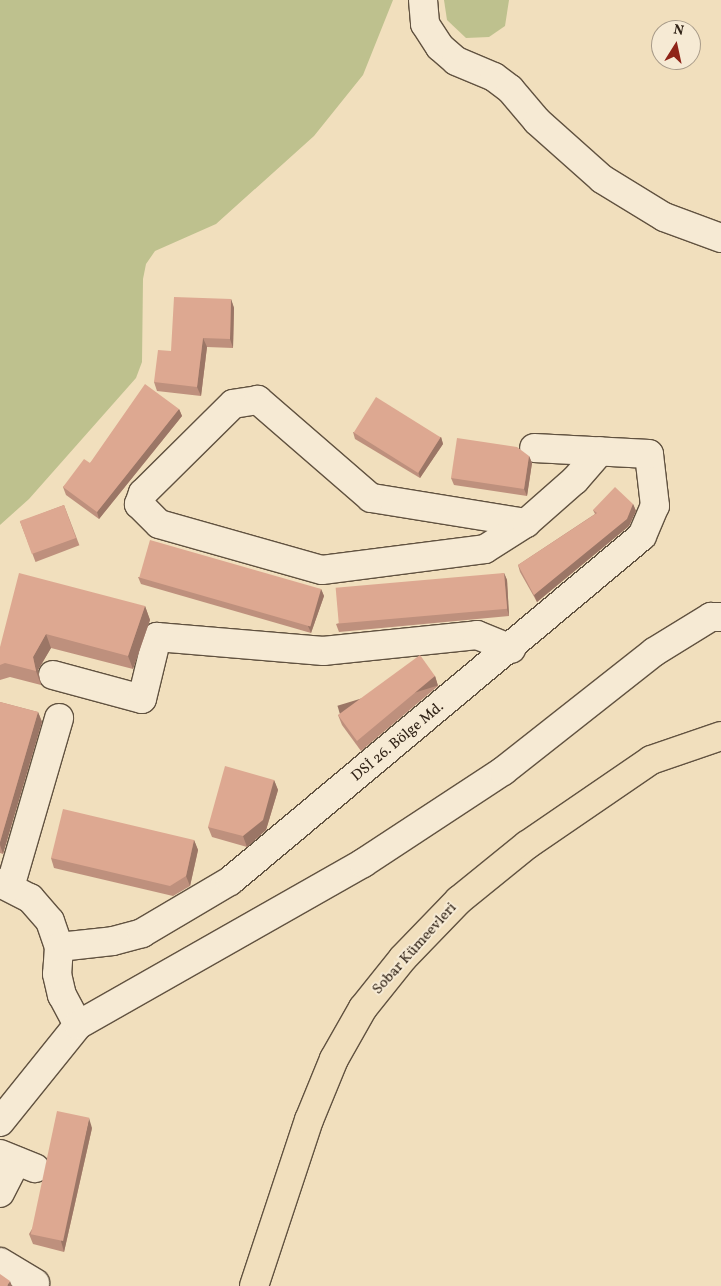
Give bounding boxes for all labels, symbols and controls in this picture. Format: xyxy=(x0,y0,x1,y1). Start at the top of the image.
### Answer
north arrow xyxy=(651,20,701,70)
text: N xyxy=(672,20,685,41)
street label: DSİ 26. Bölge Md. xyxy=(348,698,448,786)
street label: Sobar Kümeevleri xyxy=(369,899,461,999)

